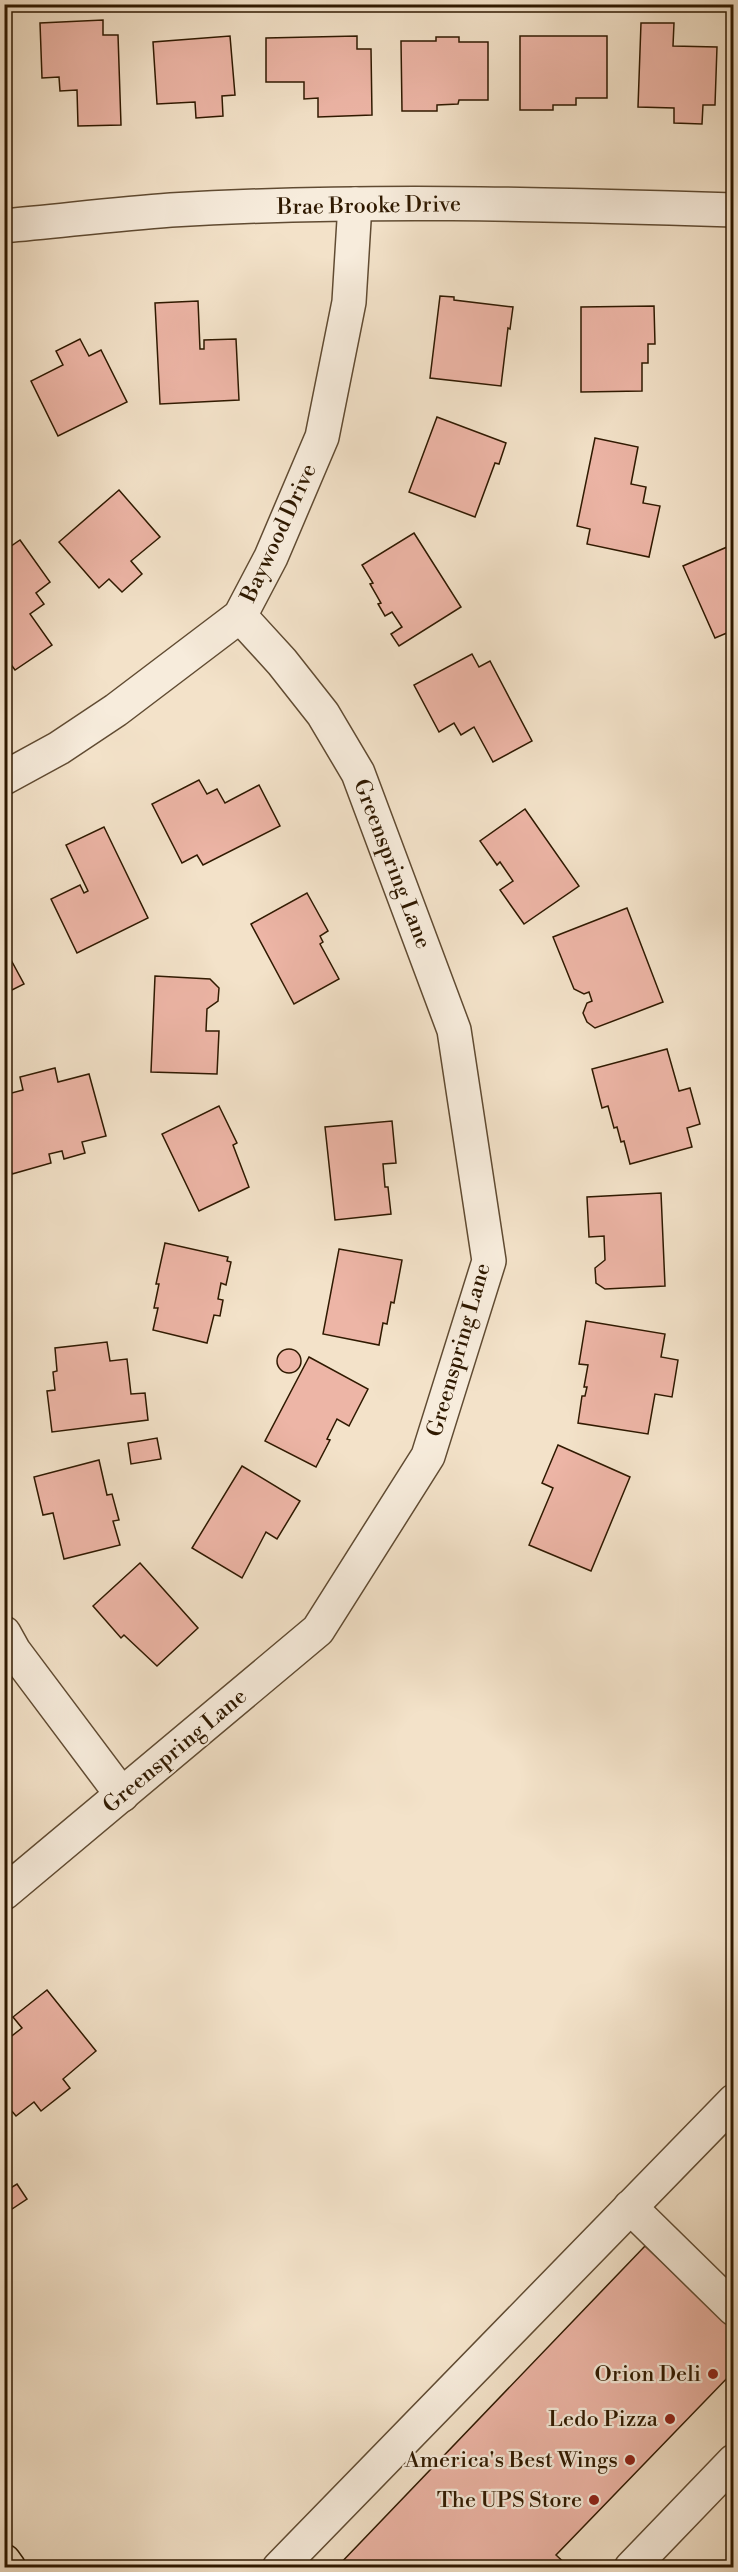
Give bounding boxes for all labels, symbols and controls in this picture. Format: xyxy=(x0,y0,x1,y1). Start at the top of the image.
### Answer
street label: Brae Brooke Drive xyxy=(276,191,461,221)
street label: Baywood Drive xyxy=(235,459,323,607)
street label: Greenspring Lane xyxy=(347,775,437,953)
street label: Greenspring Lane xyxy=(421,1260,497,1440)
street label: Greenspring Lane xyxy=(98,1683,252,1819)
place label: Orion Deli xyxy=(595,2361,701,2388)
marker: Orion Deli xyxy=(706,2367,720,2381)
place label: Ledo Pizza xyxy=(548,2406,659,2433)
marker: Ledo Pizza xyxy=(663,2412,677,2426)
place label: America's Best Wings xyxy=(404,2447,618,2474)
marker: America's Best Wings xyxy=(623,2453,637,2467)
place label: The UPS Store xyxy=(437,2487,582,2514)
marker: The UPS Store xyxy=(587,2493,601,2507)

